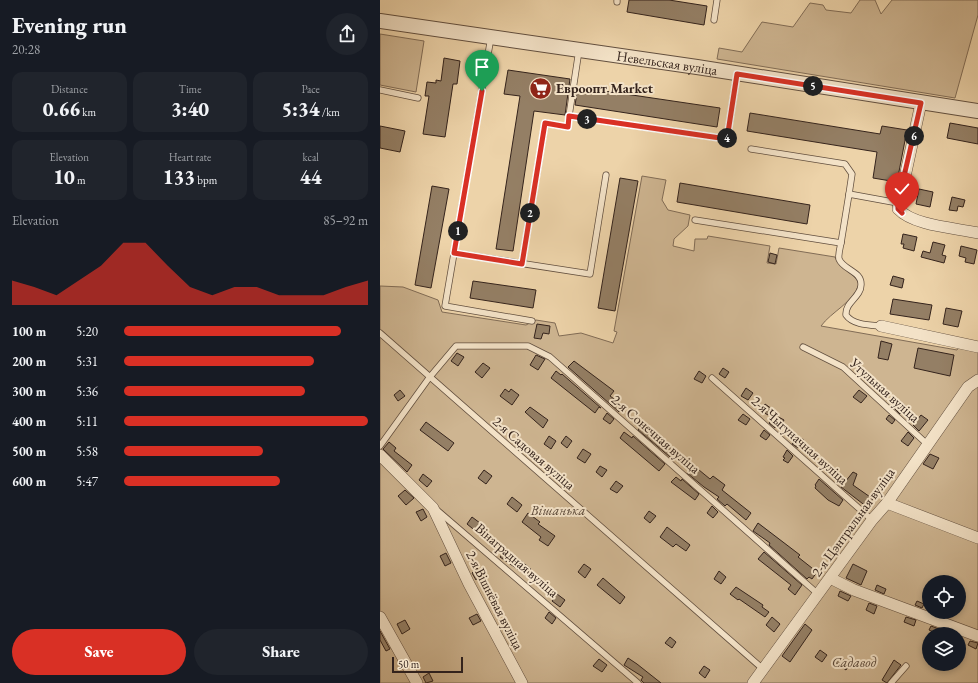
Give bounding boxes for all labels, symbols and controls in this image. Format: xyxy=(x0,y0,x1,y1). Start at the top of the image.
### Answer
text: Evening run xyxy=(12,11,127,40)
button: share xyxy=(326,13,368,55)
text: 20:28 xyxy=(12,41,40,58)
street label: Невельская вуліца xyxy=(615,46,719,79)
pin xyxy=(465,50,499,91)
icon: arrive xyxy=(471,56,493,78)
supermarket icon: Евроопт Market xyxy=(528,75,554,101)
pin: 5 xyxy=(803,76,823,96)
place label: Евроопт Market xyxy=(556,79,654,97)
text: 5 xyxy=(810,79,816,93)
text: Distance xyxy=(51,82,88,96)
text: Time xyxy=(179,82,201,96)
text: Pace xyxy=(301,82,320,96)
text: 0.66 xyxy=(43,96,80,122)
text: 3:40 xyxy=(171,96,209,122)
text: 5:34 xyxy=(281,96,320,122)
text: km xyxy=(80,105,96,119)
text: /km xyxy=(320,105,340,119)
pin: 3 xyxy=(577,109,597,129)
text: 3 xyxy=(584,112,590,126)
pin: 6 xyxy=(904,126,924,146)
pin: 4 xyxy=(717,128,737,148)
text: 6 xyxy=(911,129,917,143)
text: 4 xyxy=(724,131,730,145)
text: Elevation xyxy=(50,150,89,164)
text: Heart rate xyxy=(169,150,211,164)
text: kcal xyxy=(302,150,319,164)
text: 10 xyxy=(53,164,75,190)
text: 133 xyxy=(163,164,195,190)
text: 44 xyxy=(300,164,321,190)
pin xyxy=(885,172,919,213)
text: m xyxy=(75,173,86,187)
text: bpm xyxy=(195,173,217,187)
icon: check xyxy=(891,178,913,200)
pin: 2 xyxy=(520,203,540,223)
text: 2 xyxy=(527,206,533,220)
text: Elevation xyxy=(12,212,59,229)
text: 85–92 m xyxy=(323,212,368,229)
pin: 1 xyxy=(448,221,468,241)
text: 1 xyxy=(455,224,461,238)
text: 100 m xyxy=(12,323,46,340)
text: 5:20 xyxy=(76,323,98,340)
text: 200 m xyxy=(12,353,46,370)
text: 5:31 xyxy=(76,353,98,370)
street label: Утульная вуліца xyxy=(845,353,924,426)
text: 300 m xyxy=(12,383,46,400)
text: 5:36 xyxy=(76,383,98,400)
street label: 2-я Сонечная вуліца xyxy=(608,390,704,478)
street label: 2-я Чыгуначная вуліца xyxy=(748,392,852,488)
street label: 2-я Садовая вуліца xyxy=(489,412,579,494)
text: 400 m xyxy=(12,413,46,430)
text: 5:11 xyxy=(76,413,98,430)
text: 500 m xyxy=(12,443,46,460)
text: 5:58 xyxy=(76,443,98,460)
street label: 2-я Цэнтральная вуліца xyxy=(807,464,899,580)
text: 600 m xyxy=(12,473,46,490)
text: 5:47 xyxy=(76,473,98,490)
park label: Вішанька xyxy=(530,501,586,519)
street label: Вінаградная вуліца xyxy=(472,519,563,601)
street label: 2-я Вішнёвая вуліца xyxy=(462,547,528,653)
map controls xyxy=(922,575,966,671)
button: locate xyxy=(922,575,966,619)
button: layers xyxy=(922,627,966,671)
button: Save xyxy=(12,629,186,675)
button: Share xyxy=(194,629,368,675)
park label: Садавод xyxy=(832,653,877,671)
scale bar xyxy=(392,655,463,674)
text: 50 m xyxy=(398,657,419,671)

